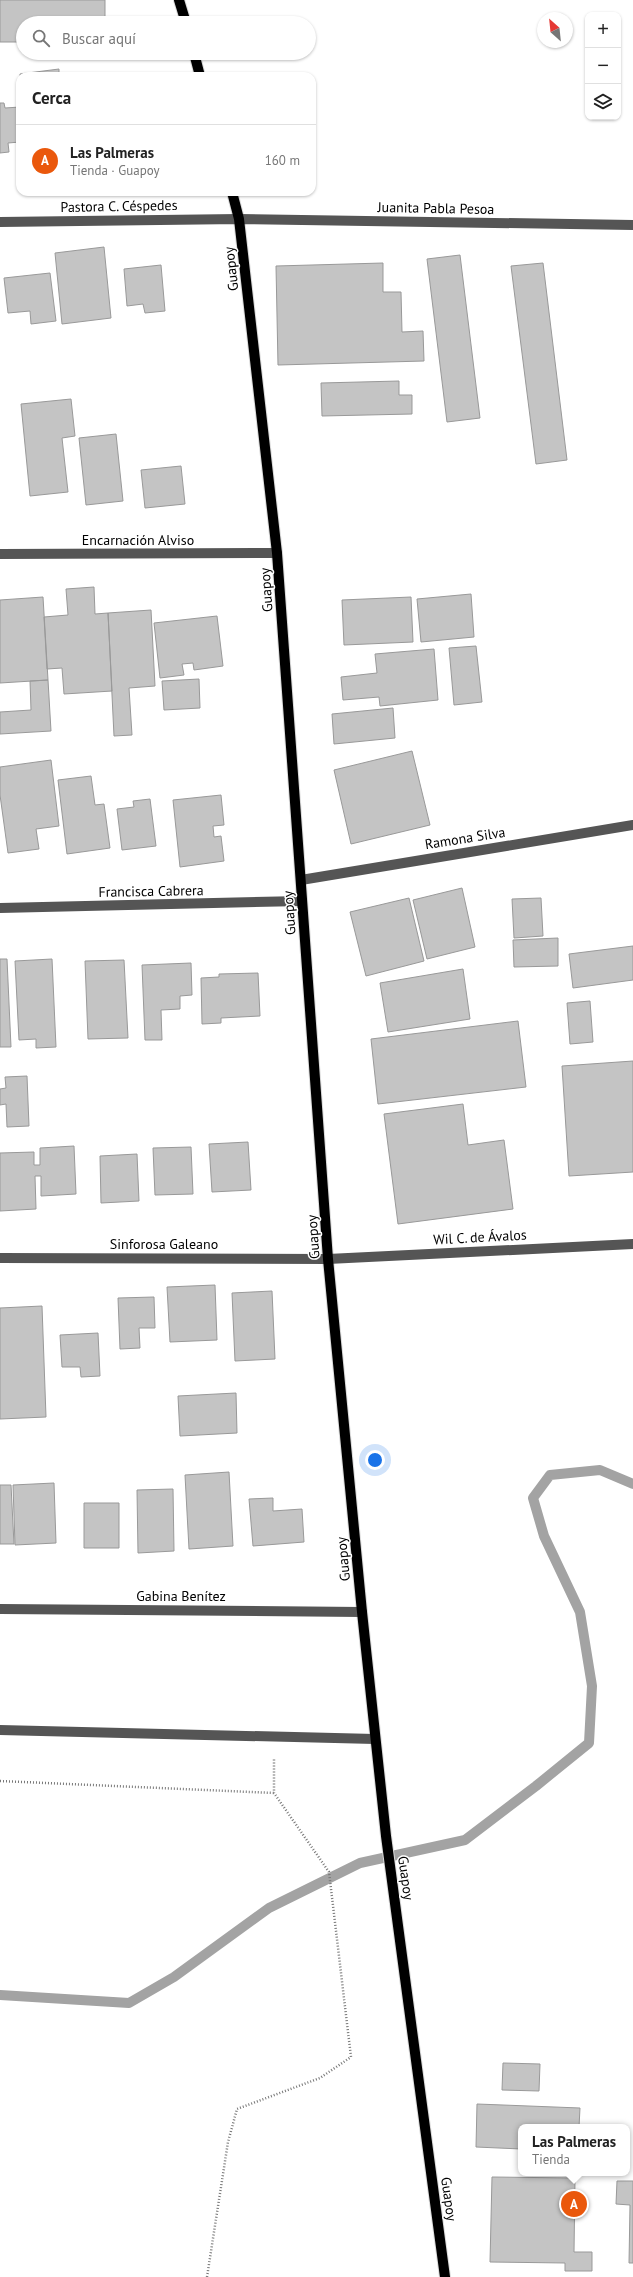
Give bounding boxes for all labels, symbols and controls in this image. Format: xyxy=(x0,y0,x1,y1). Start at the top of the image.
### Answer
north arrow xyxy=(537,12,573,48)
map controls xyxy=(585,12,621,120)
button: + xyxy=(585,12,621,48)
search box xyxy=(16,16,316,60)
icon: search xyxy=(30,27,52,49)
text: Buscar aquí xyxy=(62,29,136,48)
button: − xyxy=(585,48,621,84)
button: layers xyxy=(585,84,621,120)
text: Cerca xyxy=(32,87,71,109)
text: Las Palmeras xyxy=(70,143,154,162)
text: A xyxy=(41,152,49,169)
text: 160 m xyxy=(265,152,300,169)
text: Tienda · Guapoy xyxy=(70,162,160,179)
street label: Pastora C. Céspedes xyxy=(60,196,178,216)
street label: Juanita Pabla Pesoa xyxy=(376,198,495,218)
street label: Guapoy xyxy=(220,245,242,292)
street label: Encarnación Alviso xyxy=(82,531,194,549)
street label: Guapoy xyxy=(255,567,277,613)
street label: Ramona Silva xyxy=(423,823,507,853)
street label: Francisca Cabrera xyxy=(98,881,204,901)
street label: Guapoy xyxy=(278,890,300,936)
street label: Guapoy xyxy=(302,1214,324,1260)
street label: Wil C. de Ávalos xyxy=(433,1226,527,1248)
street label: Sinforosa Galeano xyxy=(110,1235,218,1253)
your location xyxy=(365,1450,385,1470)
street label: Guapoy xyxy=(332,1536,354,1582)
street label: Gabina Benítez xyxy=(136,1587,226,1605)
street label: Guapoy xyxy=(394,1855,418,1902)
popup xyxy=(518,2124,630,2176)
text: Las Palmeras xyxy=(532,2132,616,2151)
text: Tienda xyxy=(532,2151,570,2168)
street label: Guapoy xyxy=(437,2176,461,2223)
pin: A xyxy=(561,2189,587,2219)

